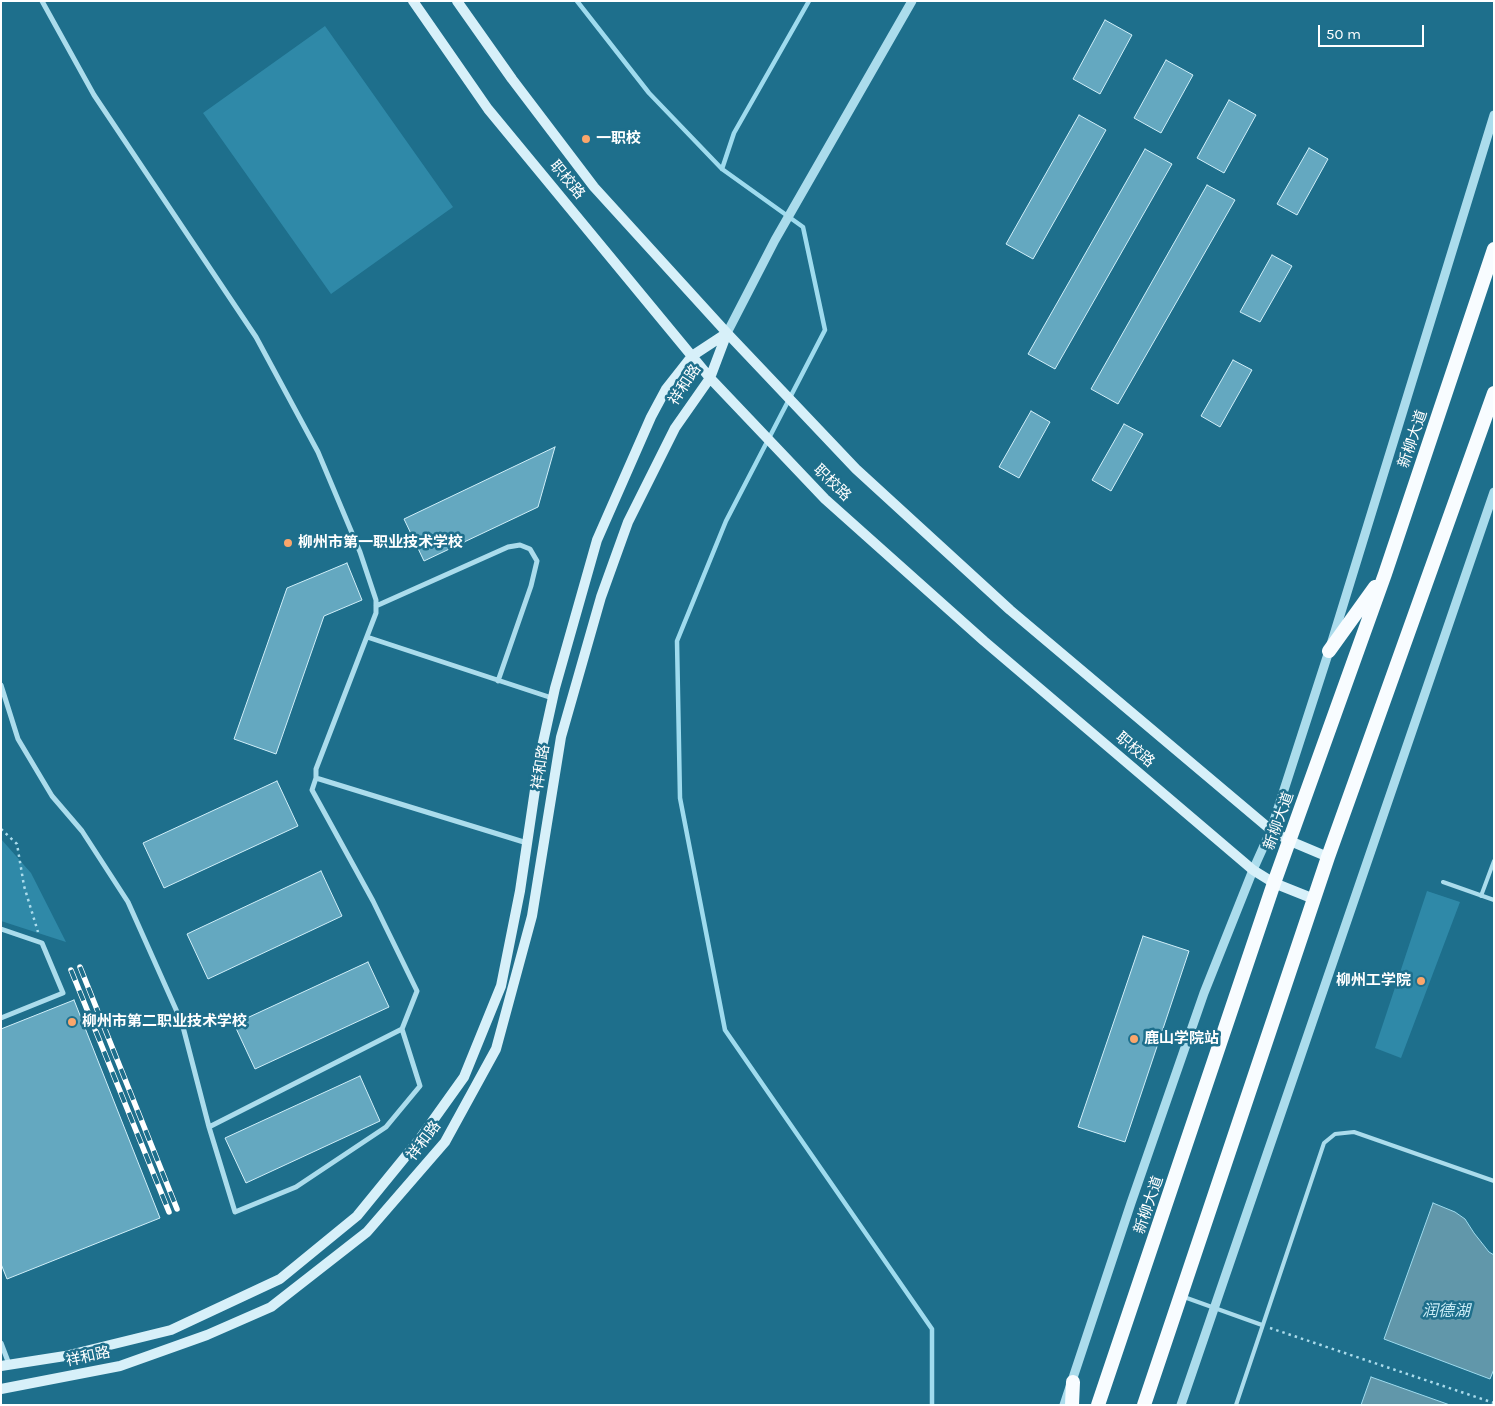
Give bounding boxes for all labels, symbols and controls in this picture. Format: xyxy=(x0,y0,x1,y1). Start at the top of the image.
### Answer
scale bar xyxy=(1320,15,1426,47)
text: 50 m xyxy=(1326,25,1361,43)
place label: 一职校 xyxy=(596,130,641,148)
marker: 一职校 xyxy=(580,133,592,145)
street label: 职校路 xyxy=(546,157,588,203)
street label: 祥和路 xyxy=(665,361,705,409)
street label: 新柳大道 xyxy=(1395,408,1431,470)
street label: 职校路 xyxy=(810,461,854,505)
place label: 柳州市第一职业技术学校 xyxy=(298,534,463,552)
marker: 柳州市第一职业技术学校 xyxy=(282,537,294,549)
street label: 职校路 xyxy=(1112,729,1158,771)
street label: 祥和路 xyxy=(529,743,553,791)
street label: 新柳大道 xyxy=(1260,790,1298,852)
place label: 柳州工学院 xyxy=(1336,972,1411,990)
marker: 柳州工学院 xyxy=(1415,975,1427,987)
place label: 柳州市第二职业技术学校 xyxy=(82,1013,247,1031)
marker: 柳州市第二职业技术学校 xyxy=(66,1016,78,1028)
place label: 鹿山学院站 xyxy=(1144,1030,1219,1048)
marker: 鹿山学院站 xyxy=(1128,1033,1140,1045)
street label: 祥和路 xyxy=(403,1118,445,1164)
street label: 新柳大道 xyxy=(1131,1174,1167,1236)
water label: 润德湖 xyxy=(1422,1301,1470,1321)
street label: 祥和路 xyxy=(64,1344,112,1370)

